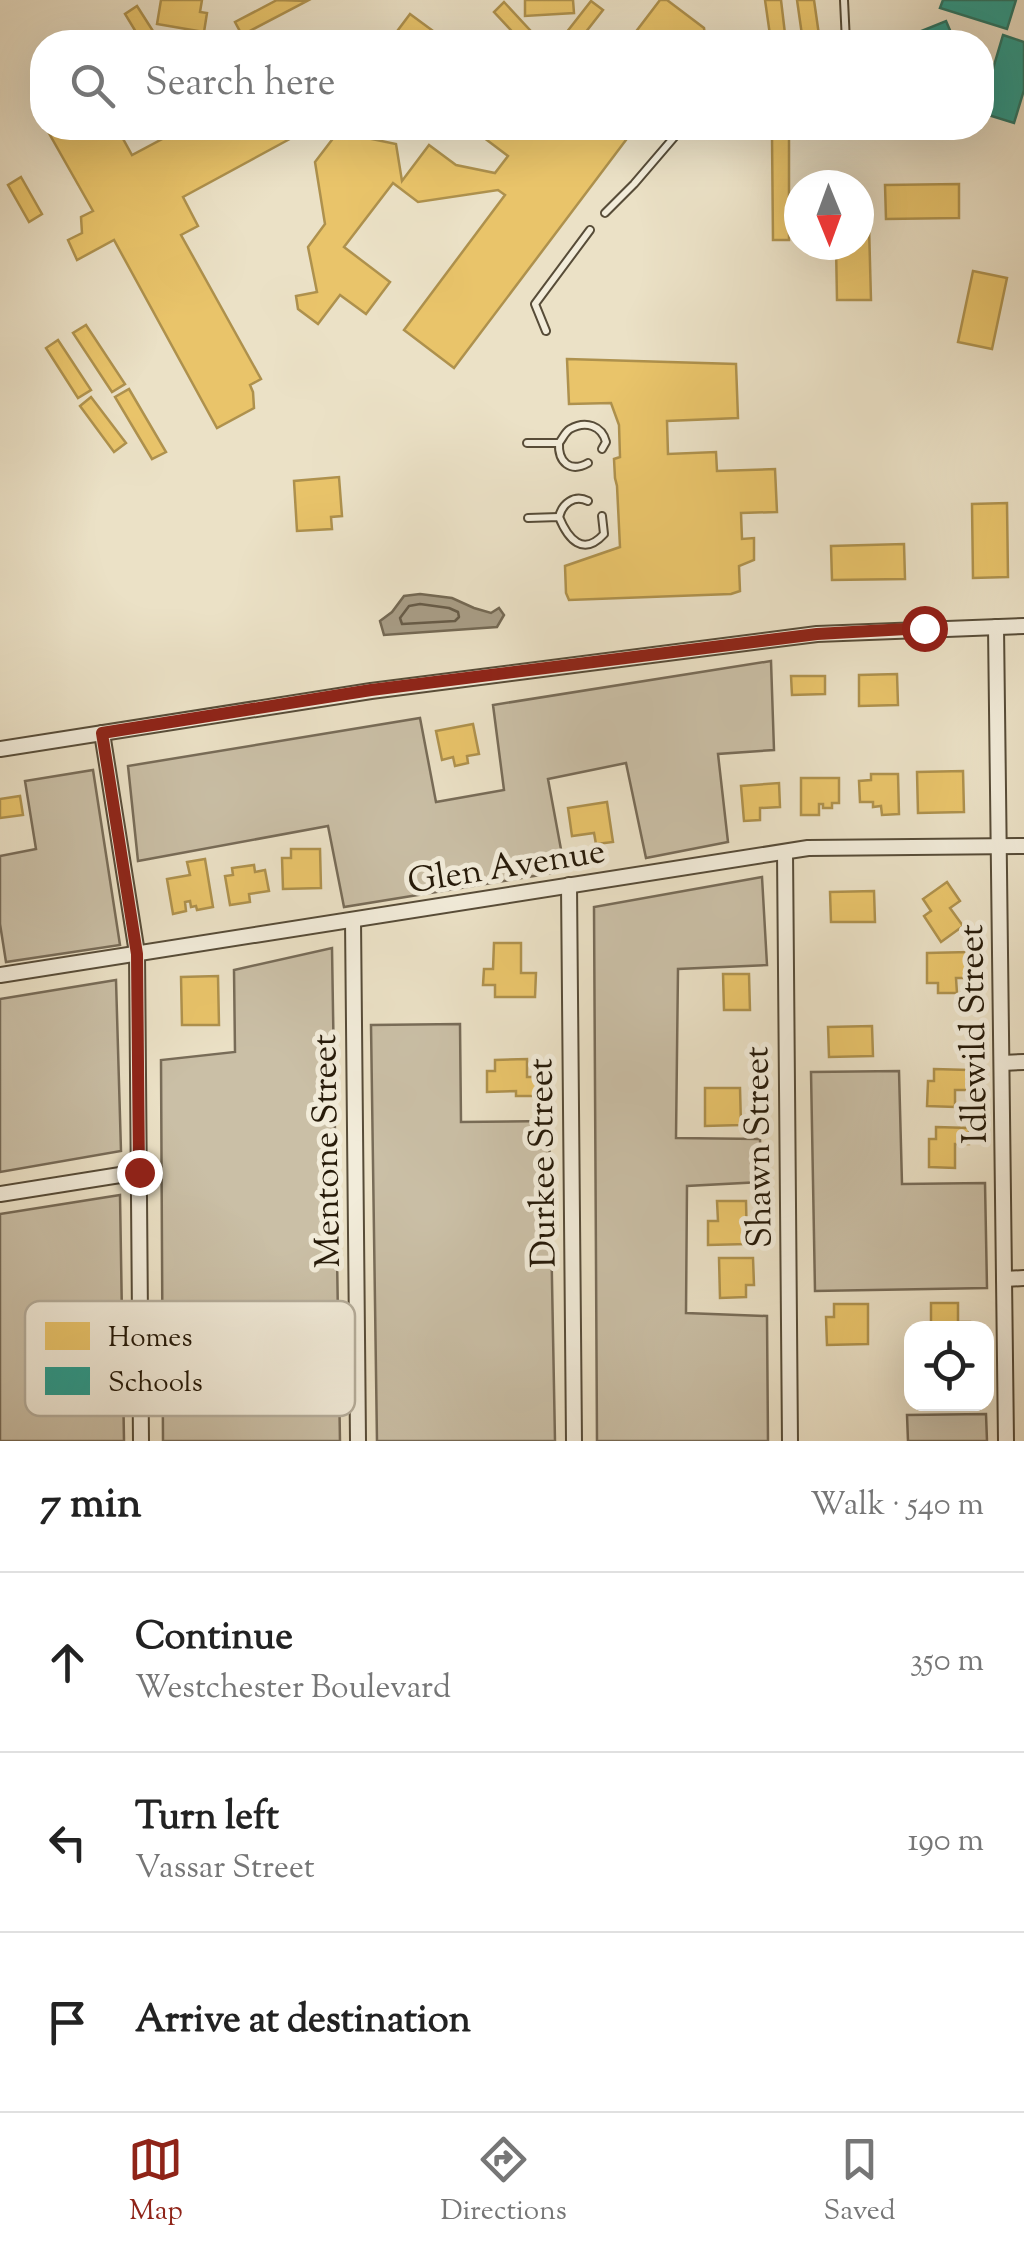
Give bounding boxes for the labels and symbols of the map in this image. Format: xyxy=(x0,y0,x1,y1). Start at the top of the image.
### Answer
north arrow xyxy=(784,170,874,260)
route start xyxy=(902,606,948,652)
street label: Glen Avenue xyxy=(404,828,609,909)
street label: Idlewild Street xyxy=(948,924,1003,1144)
street label: Mentone Street xyxy=(301,1034,356,1268)
street label: Shawn Street xyxy=(733,1046,788,1248)
street label: Durkee Street xyxy=(517,1058,572,1268)
route end xyxy=(117,1150,163,1196)
legend xyxy=(25,1301,355,1416)
text: Homes xyxy=(108,1319,192,1359)
text: Schools xyxy=(108,1364,203,1404)

